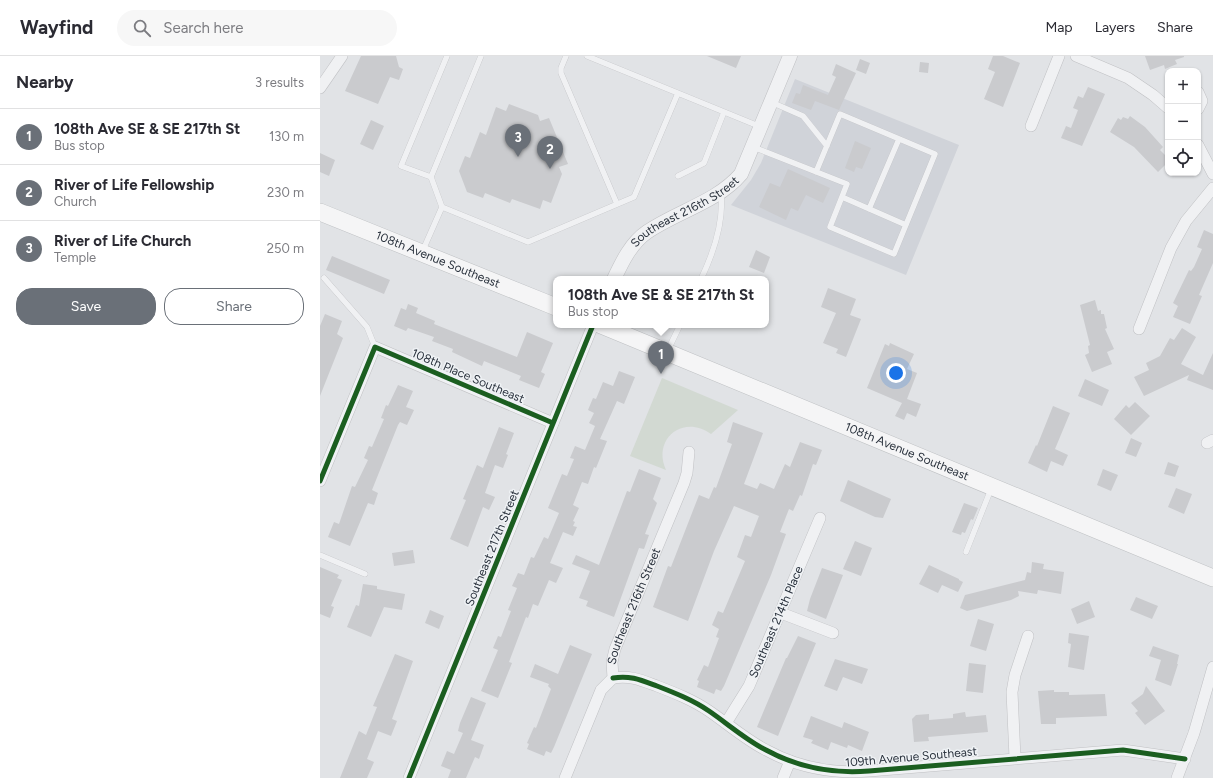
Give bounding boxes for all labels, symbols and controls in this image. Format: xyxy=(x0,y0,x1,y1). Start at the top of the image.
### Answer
search box xyxy=(117,10,397,46)
text: Wayfind xyxy=(20,16,93,39)
icon: search xyxy=(131,17,153,39)
text: Search here xyxy=(163,19,243,37)
text: Map xyxy=(1045,19,1073,36)
text: Layers xyxy=(1095,19,1135,36)
text: Share xyxy=(1157,19,1193,36)
map controls xyxy=(1165,68,1201,176)
button: + xyxy=(1165,68,1201,104)
text: Nearby xyxy=(16,72,74,92)
text: 3 results xyxy=(255,75,304,90)
button: − xyxy=(1165,104,1201,140)
text: 108th Ave SE & SE 217th St xyxy=(54,120,240,138)
pin: 3 xyxy=(505,124,531,157)
text: 1 xyxy=(26,129,32,144)
text: 130 m xyxy=(269,129,304,144)
pin: 2 xyxy=(537,136,563,169)
text: Bus stop xyxy=(54,138,105,153)
button: locate xyxy=(1165,140,1201,176)
street label: Southeast 216th Street xyxy=(628,173,742,250)
text: River of Life Fellowship xyxy=(54,176,214,194)
text: 2 xyxy=(25,185,33,200)
text: 230 m xyxy=(267,185,304,200)
text: Church xyxy=(54,194,97,209)
street label: 108th Avenue Southeast xyxy=(374,228,503,291)
text: River of Life Church xyxy=(54,232,191,250)
text: 3 xyxy=(25,241,33,256)
text: 250 m xyxy=(267,241,304,256)
text: Temple xyxy=(54,250,96,265)
popup xyxy=(553,276,769,328)
text: 108th Ave SE & SE 217th St xyxy=(568,286,754,304)
button: Save xyxy=(16,288,156,325)
button: Share xyxy=(164,288,304,325)
text: Bus stop xyxy=(568,304,618,319)
pin: 1 xyxy=(648,341,674,374)
street label: 108th Place Southeast xyxy=(410,346,527,406)
your location xyxy=(886,363,906,383)
street label: 108th Avenue Southeast xyxy=(843,420,971,484)
street label: Southeast 217th Street xyxy=(462,488,522,608)
street label: Southeast 216th Street xyxy=(605,545,663,666)
street label: Southeast 214th Place xyxy=(746,564,806,680)
street label: 109th Avenue Southeast xyxy=(845,744,978,770)

